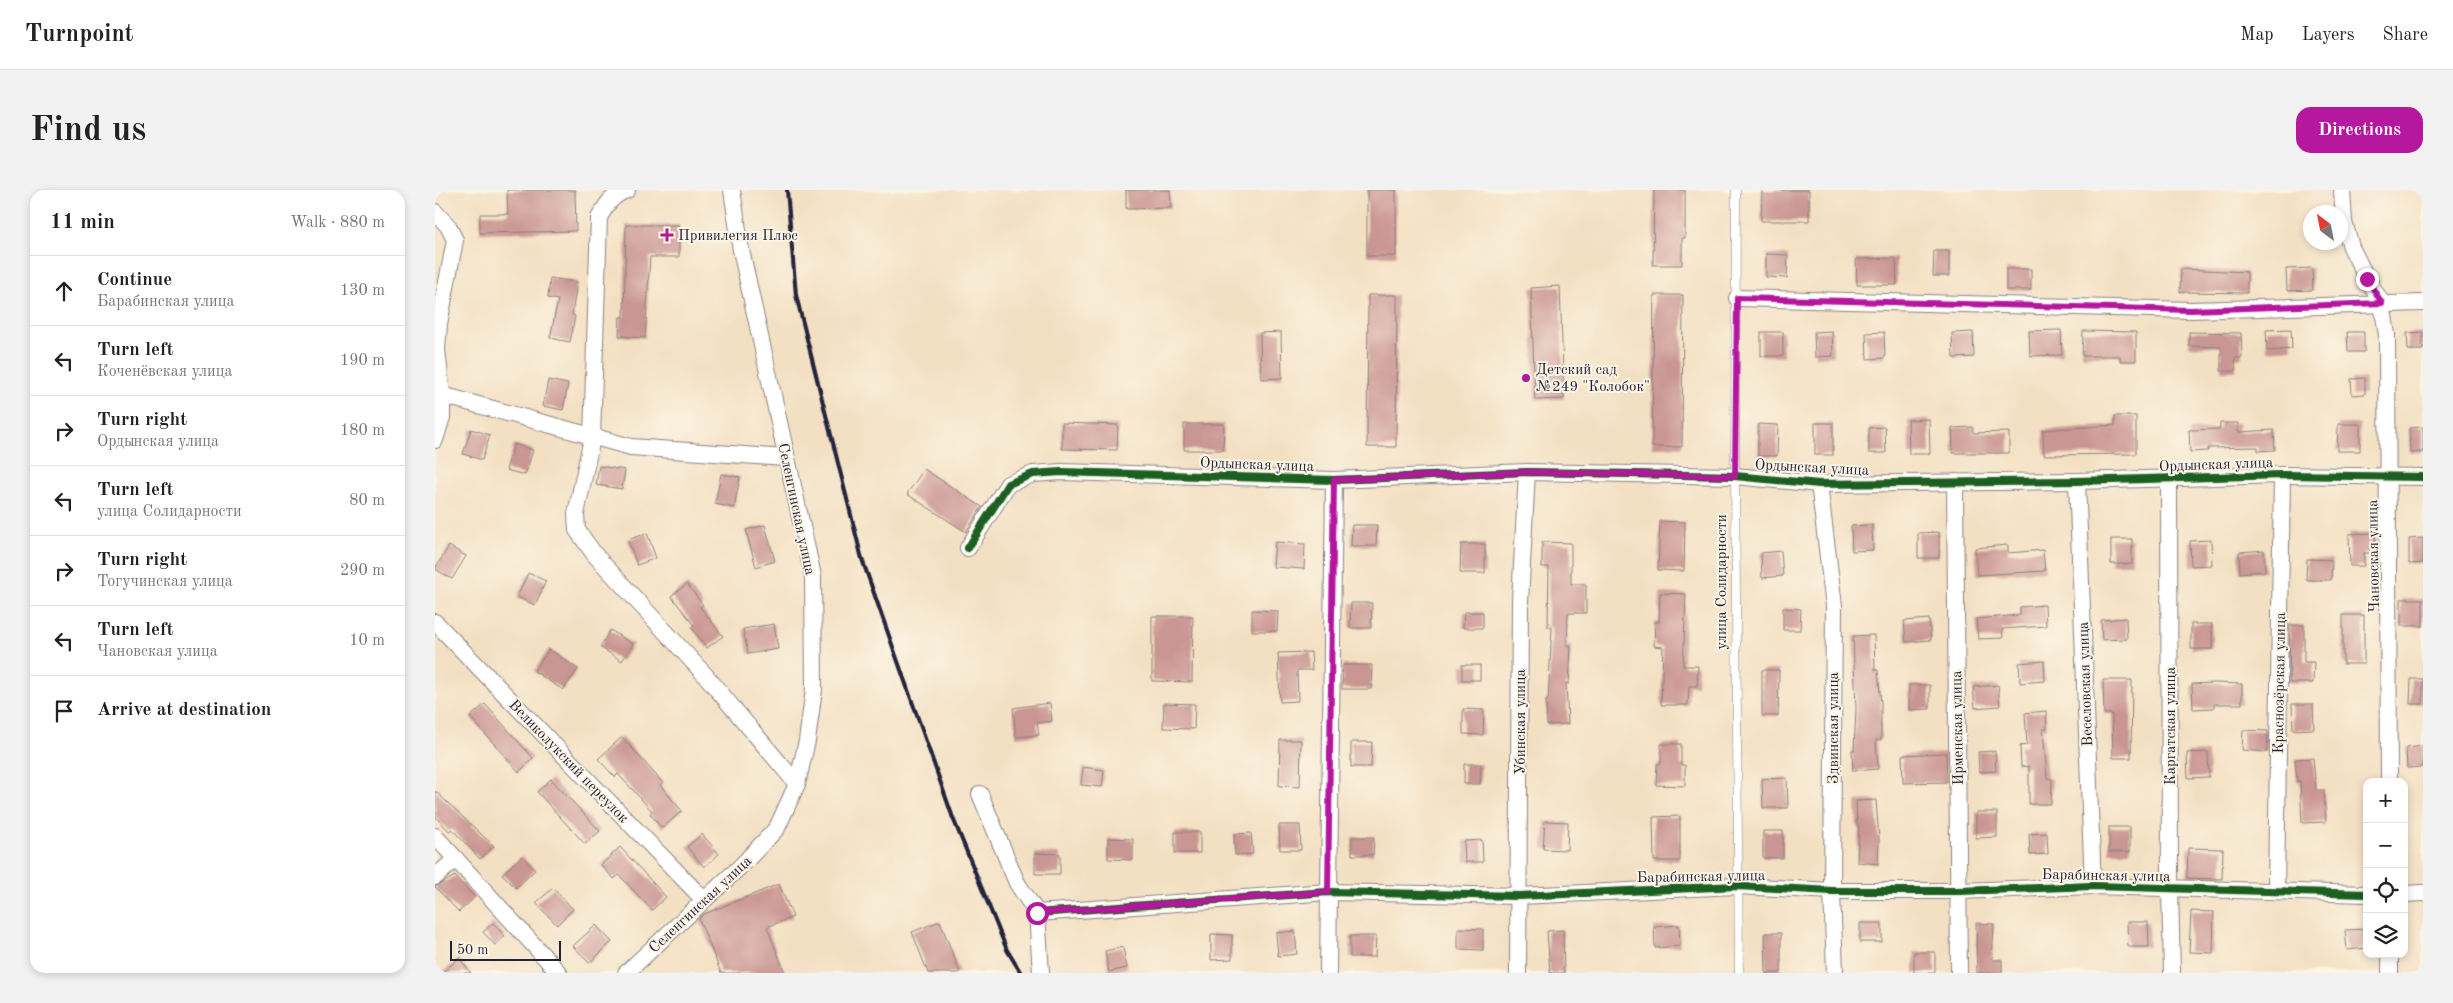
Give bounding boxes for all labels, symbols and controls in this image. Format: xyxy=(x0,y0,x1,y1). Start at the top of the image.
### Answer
text: Turnpoint xyxy=(25,23,133,47)
text: Map xyxy=(2240,26,2274,44)
text: Layers xyxy=(2302,26,2354,44)
text: Share xyxy=(2382,26,2428,44)
button: Directions xyxy=(2296,107,2423,153)
text: Find us xyxy=(30,113,146,148)
north arrow xyxy=(2303,205,2348,250)
text: 11 min xyxy=(50,212,115,233)
text: Walk · 880 m xyxy=(290,215,385,231)
marker: Привилегия Плюс xyxy=(660,228,674,242)
place label: Привилегия Плюс xyxy=(678,229,798,244)
route end xyxy=(2356,268,2379,291)
text: Continue xyxy=(97,271,172,290)
icon: ahead xyxy=(50,277,78,305)
text: 130 m xyxy=(340,283,385,299)
text: Барабинская улица xyxy=(97,294,234,310)
text: Turn left xyxy=(97,341,174,360)
icon: left xyxy=(50,347,78,375)
text: 190 m xyxy=(340,353,385,369)
place label: Детский сад №249 "Колобок" xyxy=(1536,363,1650,395)
text: Коченёвская улица xyxy=(97,364,232,380)
marker: Детский сад №249 "Колобок" xyxy=(1520,372,1532,384)
text: Turn right xyxy=(97,411,187,430)
icon: right xyxy=(50,417,78,445)
text: 180 m xyxy=(340,423,385,439)
text: Ордынская улица xyxy=(97,434,219,450)
street label: Селенгинская улица xyxy=(774,442,817,577)
street label: Ордынская улица xyxy=(1200,456,1315,475)
street label: Ордынская улица xyxy=(2159,456,2274,475)
street label: Ордынская улица xyxy=(1754,458,1870,479)
text: Turn left xyxy=(97,481,174,500)
icon: left xyxy=(50,487,78,515)
text: 80 m xyxy=(349,493,385,509)
street label: Чановская улица xyxy=(2366,499,2383,613)
text: улица Солидарности xyxy=(97,504,242,520)
street label: улица Солидарности xyxy=(1715,514,1730,650)
text: Turn right xyxy=(97,551,187,570)
icon: right xyxy=(50,557,78,585)
text: 290 m xyxy=(340,563,385,579)
text: Тогучинская улица xyxy=(97,574,233,590)
street label: Краснозёрская улица xyxy=(2272,612,2289,754)
text: Turn left xyxy=(97,621,174,640)
street label: Веселовская улица xyxy=(2077,621,2096,747)
icon: left xyxy=(50,627,78,655)
text: 10 m xyxy=(349,633,385,649)
text: Чановская улица xyxy=(97,644,218,660)
street label: Каргатская улица xyxy=(2164,666,2179,785)
street label: Убинская улица xyxy=(1514,669,1529,775)
street label: Ирменская улица xyxy=(1950,670,1967,786)
street label: Здвинская улица xyxy=(1827,671,1842,784)
icon: arrive xyxy=(50,697,78,725)
street label: Великолукский переулок xyxy=(505,698,631,827)
text: Arrive at destination xyxy=(97,701,271,720)
map controls xyxy=(2363,778,2408,958)
button: + xyxy=(2363,778,2408,823)
button: − xyxy=(2363,823,2408,868)
street label: Селенгинская улица xyxy=(647,853,756,956)
street label: Барабинская улица xyxy=(2041,868,2171,885)
button: locate xyxy=(2363,868,2408,913)
street label: Барабинская улица xyxy=(1637,869,1766,886)
route start xyxy=(1026,902,1049,925)
button: layers xyxy=(2363,913,2408,958)
scale bar xyxy=(450,938,561,961)
text: 50 m xyxy=(457,943,488,957)

